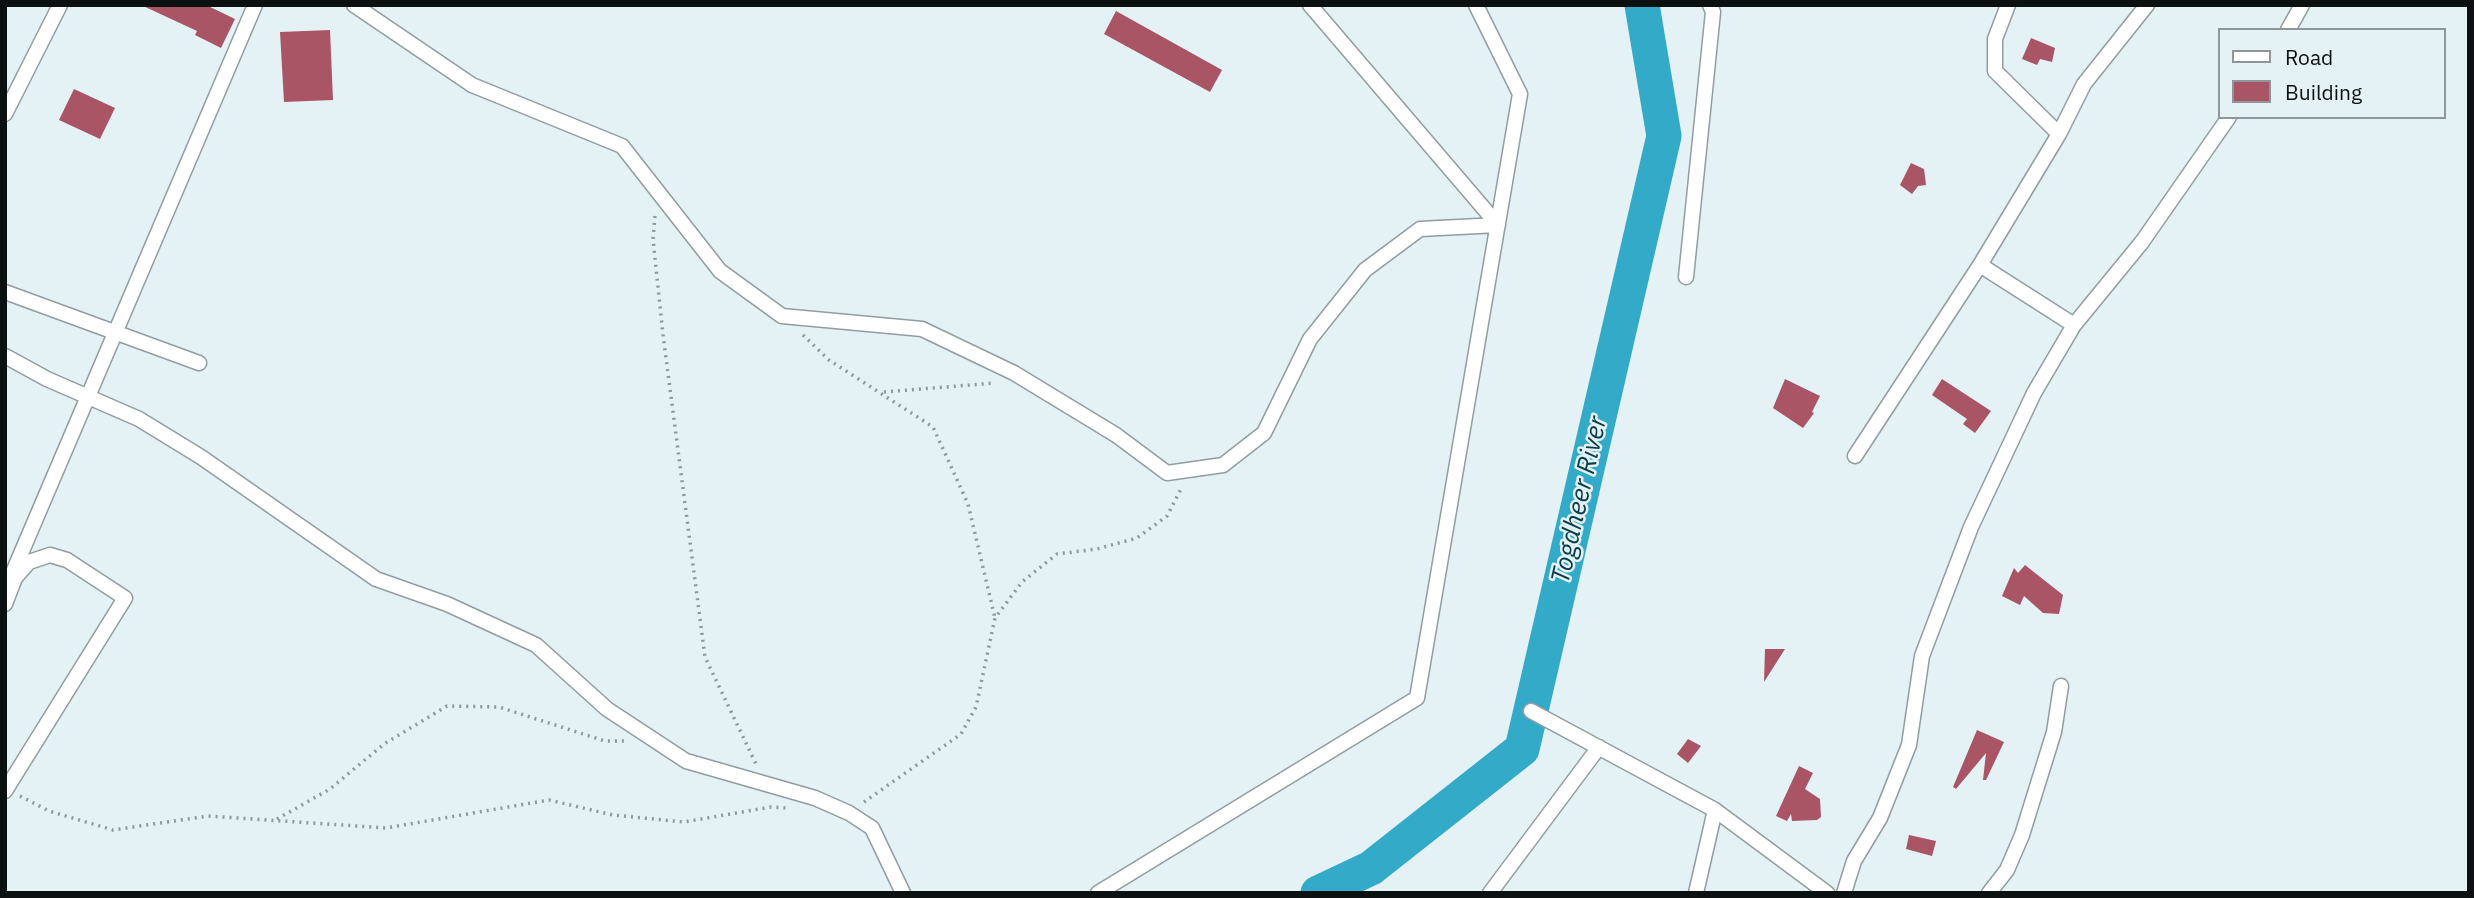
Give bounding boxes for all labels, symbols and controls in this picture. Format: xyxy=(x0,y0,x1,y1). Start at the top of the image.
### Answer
legend xyxy=(2218,28,2446,119)
text: Road xyxy=(2285,43,2333,71)
text: Building xyxy=(2285,78,2362,106)
water label: Togdheer River xyxy=(1546,413,1614,587)

